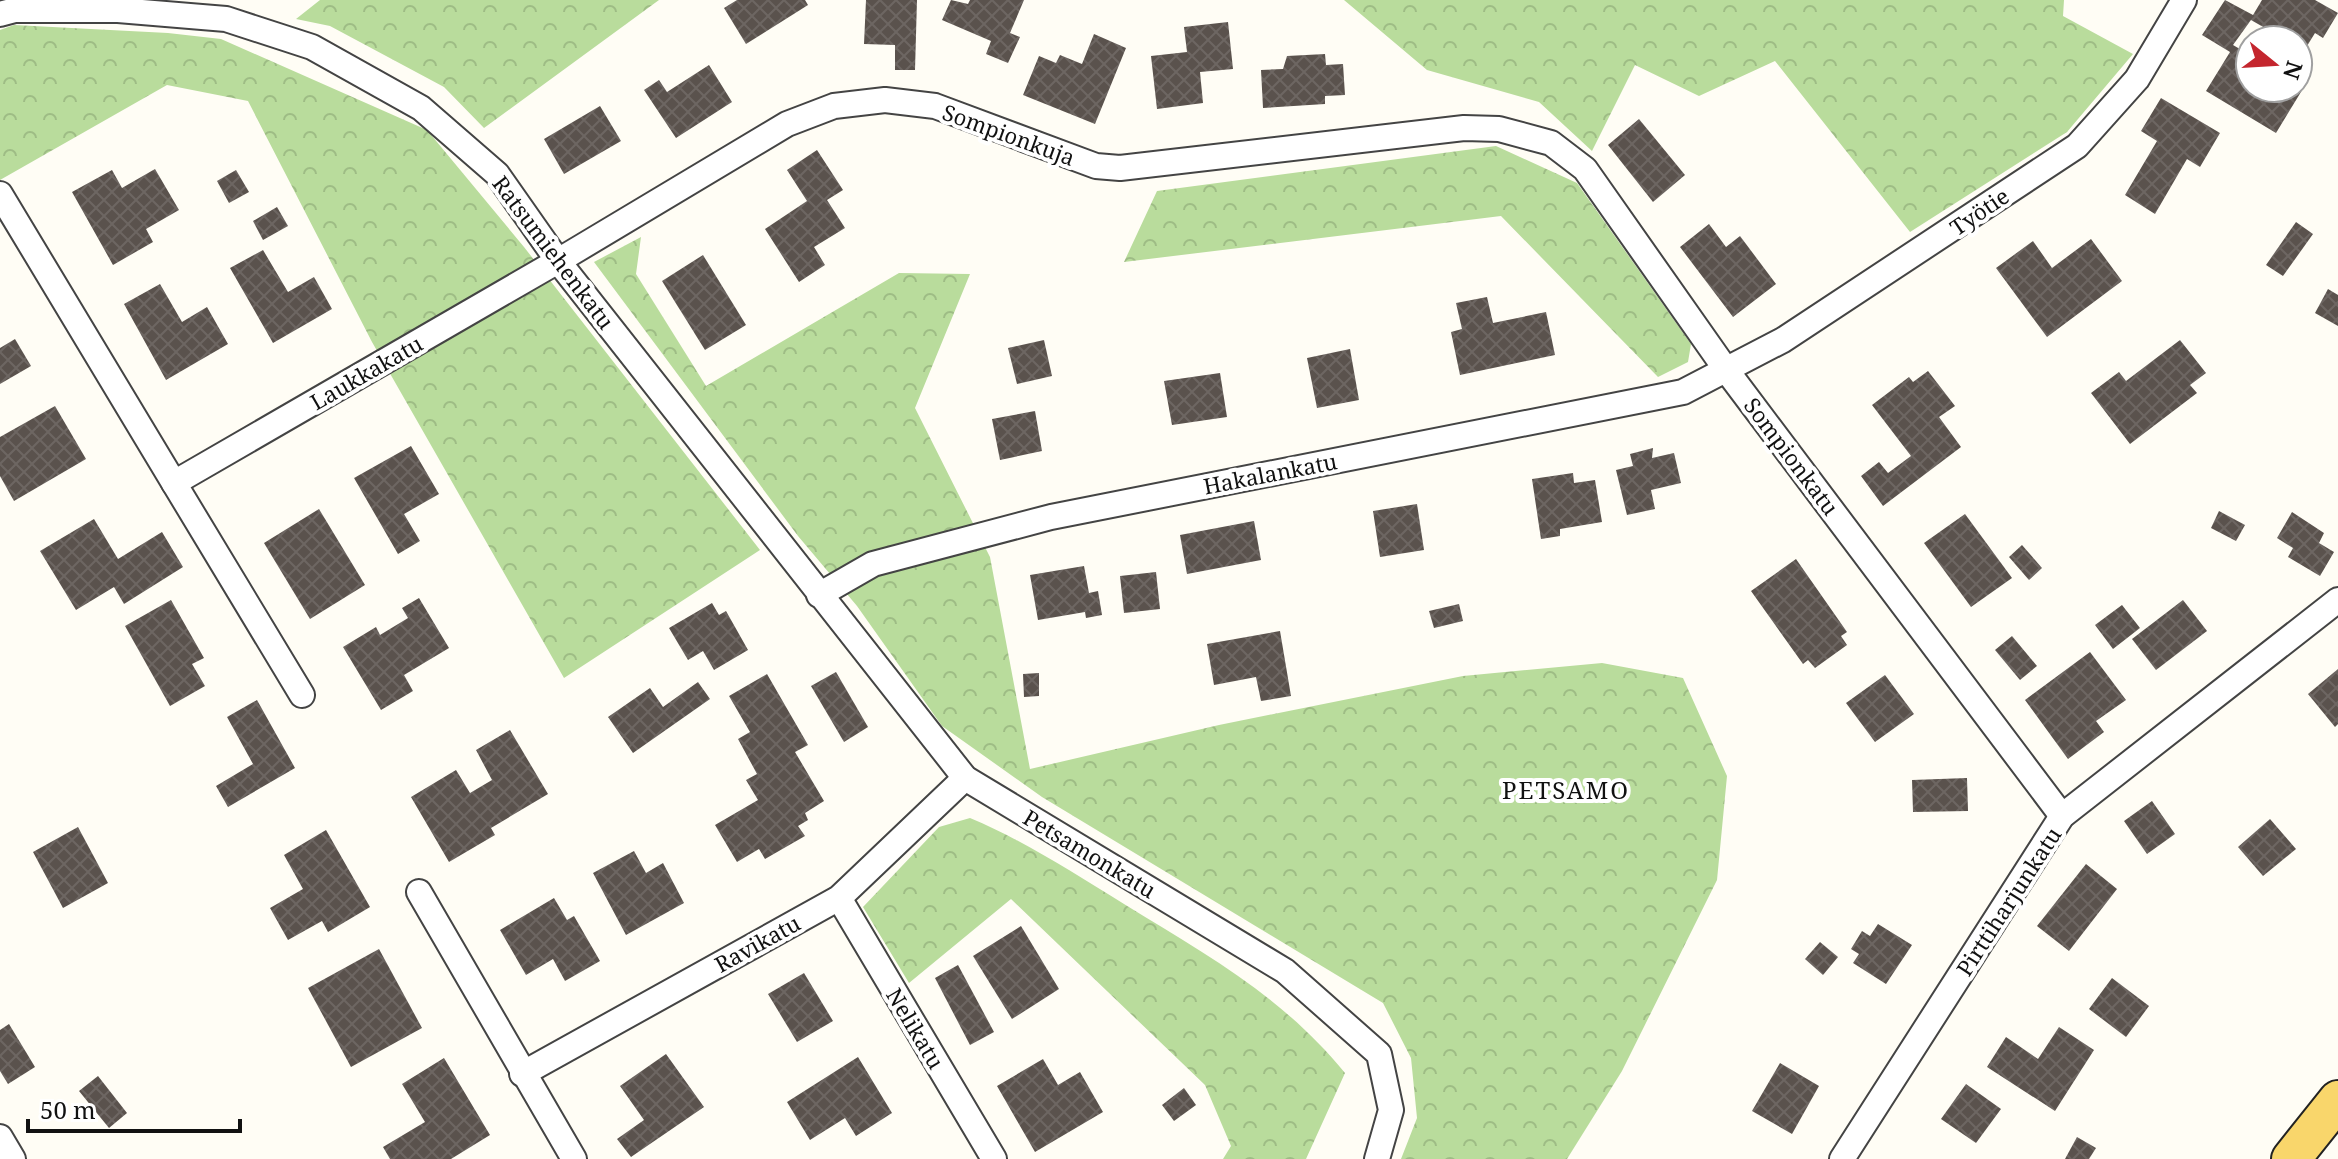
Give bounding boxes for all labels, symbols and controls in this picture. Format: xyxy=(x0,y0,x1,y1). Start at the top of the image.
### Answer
north arrow xyxy=(2234,24,2314,104)
text: N xyxy=(2277,58,2311,83)
street label: Sompionkuja xyxy=(939,96,1079,172)
street label: Ratsumiehenkatu xyxy=(486,169,622,335)
street label: Työtie xyxy=(1944,180,2014,242)
street label: Laukkakatu xyxy=(304,328,428,416)
street label: Sompionkatu xyxy=(1738,391,1846,521)
street label: Hakalankatu xyxy=(1201,445,1339,501)
district label: PETSAMO xyxy=(1502,773,1630,806)
street label: Petsamonkatu xyxy=(1018,802,1162,904)
street label: Pirttiharjunkatu xyxy=(1949,821,2067,981)
street label: Ravikatu xyxy=(709,907,805,979)
street label: Nelikatu xyxy=(880,982,952,1074)
scale bar xyxy=(28,1083,240,1133)
text: 50 m xyxy=(40,1093,96,1126)

